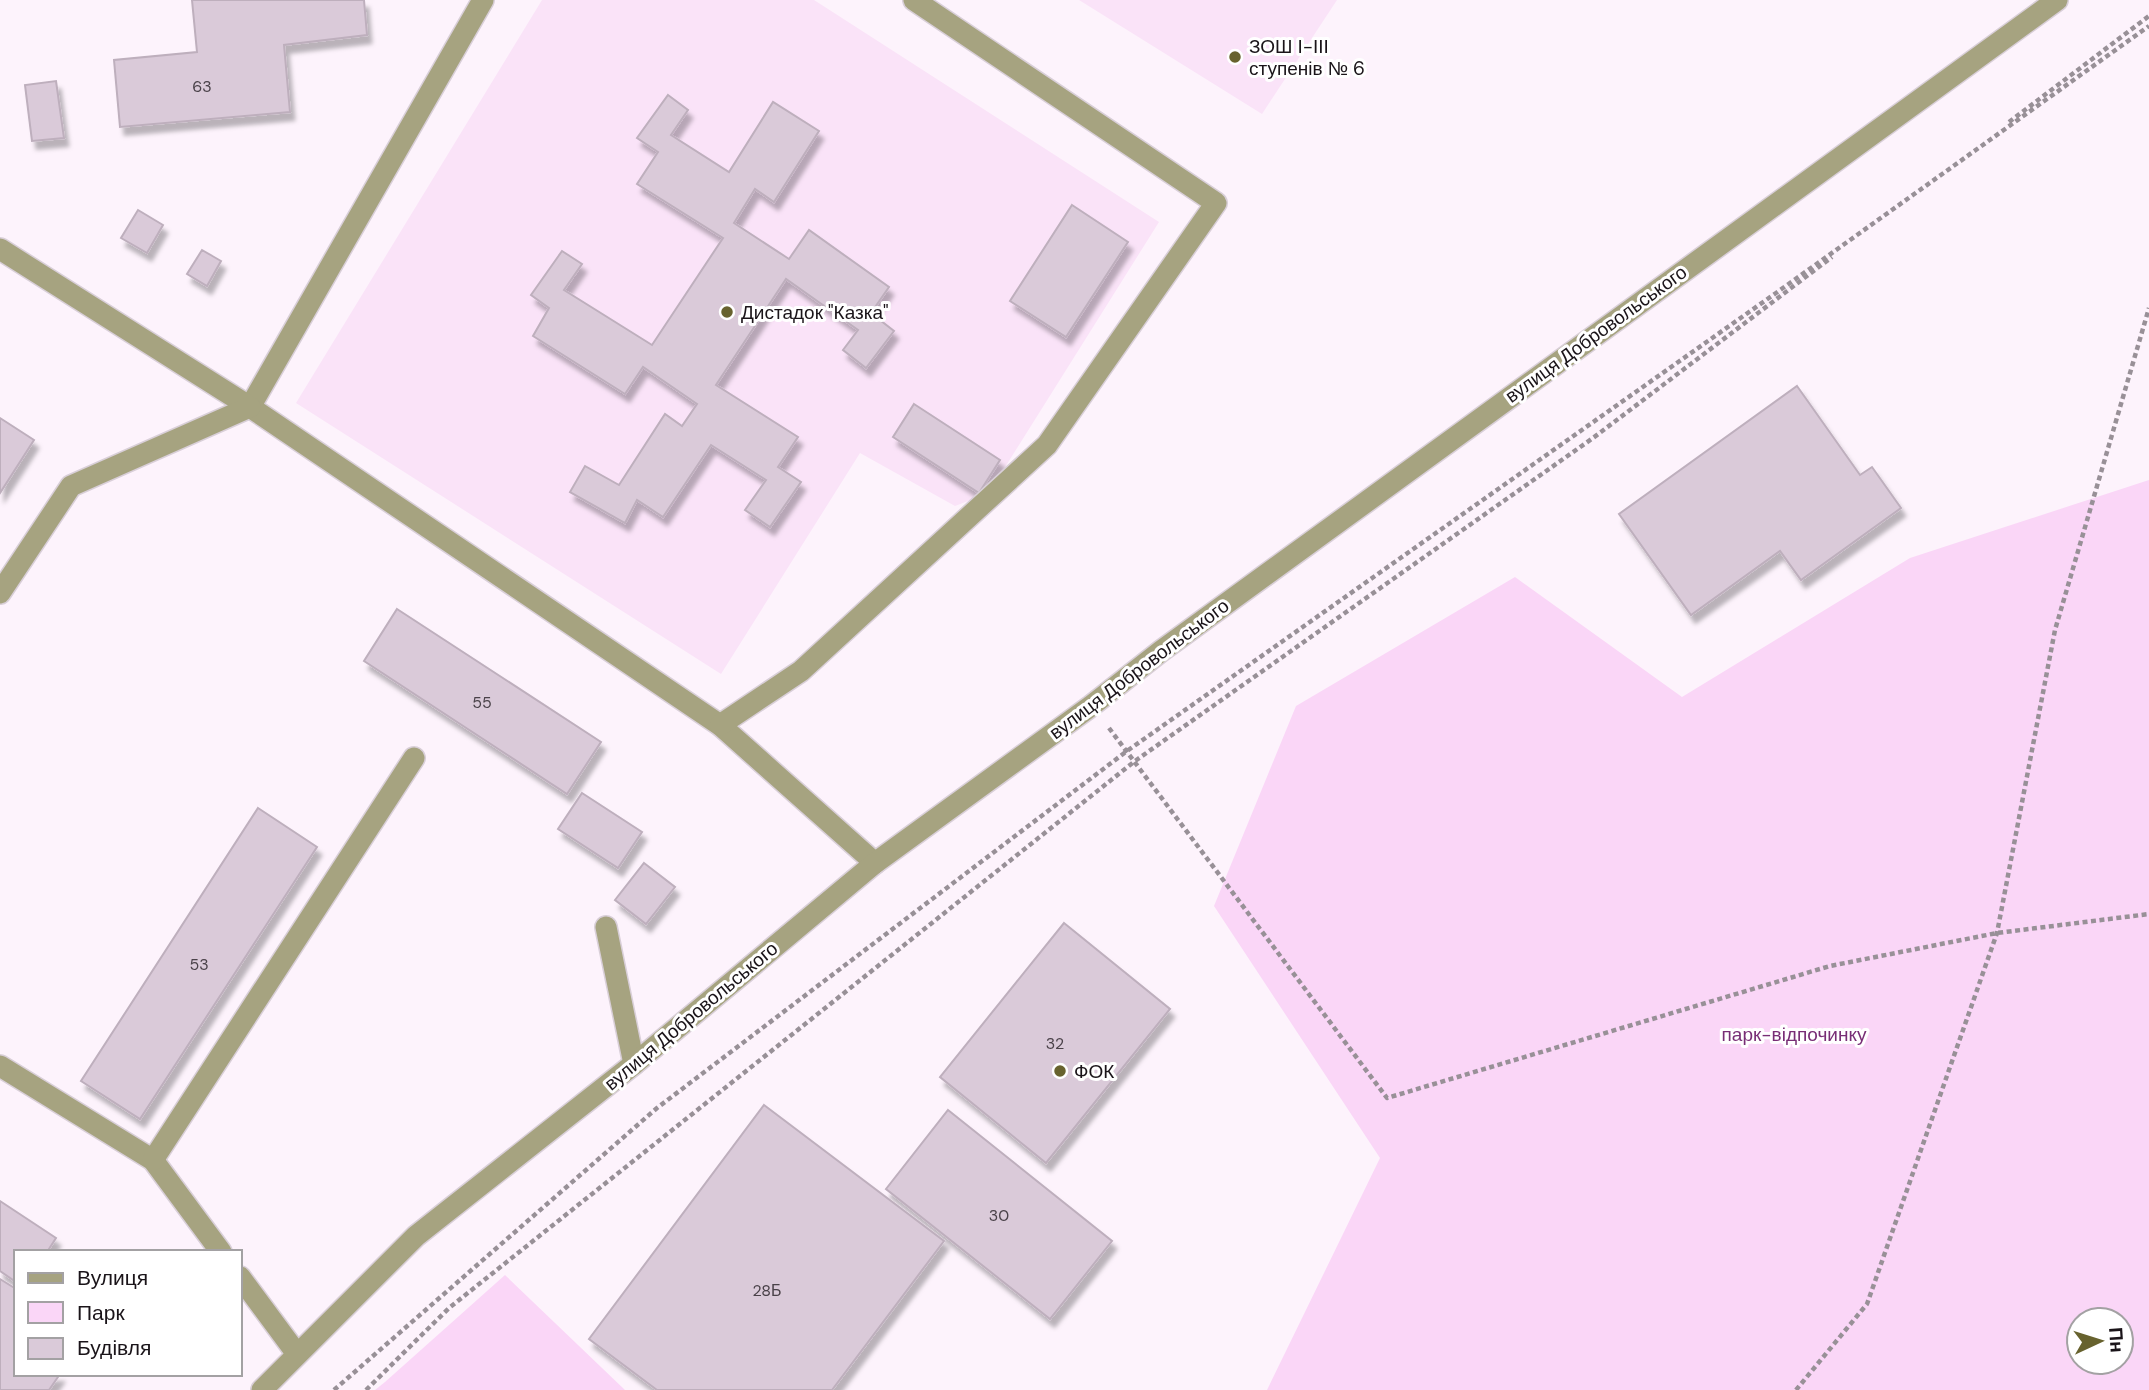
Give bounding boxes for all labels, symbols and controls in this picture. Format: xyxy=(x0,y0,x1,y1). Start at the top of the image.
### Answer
place label: ЗОШ І-ІІІ ступенів № 6 xyxy=(1249,34,1365,81)
marker: ЗОШ І-ІІІ ступенів № 6 xyxy=(1227,49,1243,65)
house number: 63 xyxy=(192,76,212,97)
street label: вулиця Добровольського xyxy=(1500,260,1692,408)
place label: Дистадок "Казка" xyxy=(741,300,889,325)
marker: Дистадок "Казка" xyxy=(719,304,735,320)
street label: вулиця Добровольського xyxy=(1044,593,1234,745)
house number: 55 xyxy=(472,692,492,713)
street label: вулиця Добровольського xyxy=(599,936,783,1096)
house number: 53 xyxy=(189,954,209,975)
park label: парк-відпочинку xyxy=(1722,1022,1867,1047)
house number: 32 xyxy=(1046,1033,1064,1054)
place label: ФОК xyxy=(1074,1059,1114,1084)
marker: ФОК xyxy=(1052,1063,1068,1079)
house number: 30 xyxy=(989,1205,1009,1226)
legend xyxy=(14,1250,242,1376)
text: Вулиця xyxy=(77,1264,148,1292)
house number: 28Б xyxy=(752,1280,782,1301)
text: Парк xyxy=(77,1299,125,1327)
north arrow xyxy=(2065,1306,2135,1376)
text: Пн xyxy=(2103,1326,2130,1353)
text: Будівля xyxy=(77,1334,151,1362)

